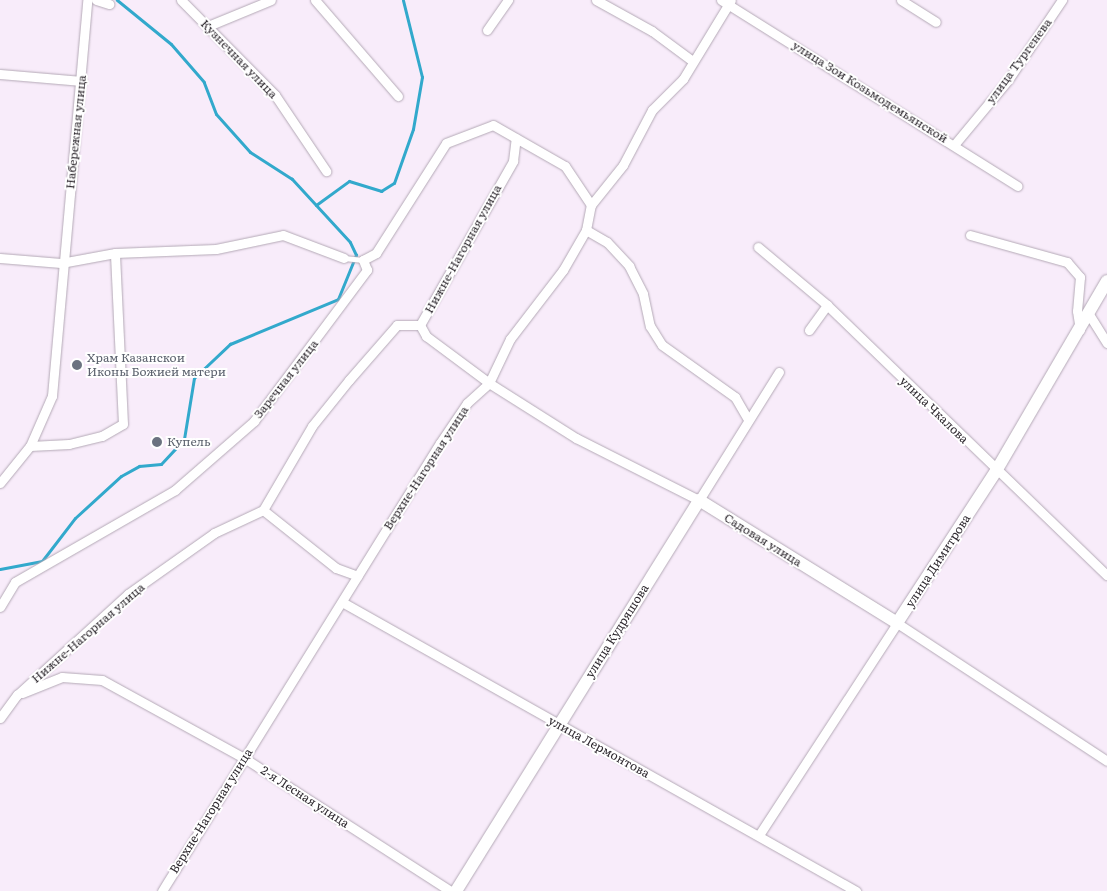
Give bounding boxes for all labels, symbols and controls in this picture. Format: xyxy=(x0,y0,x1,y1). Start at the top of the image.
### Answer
street label: улица Тургенева xyxy=(983,16,1055,106)
street label: Кузнечная улица xyxy=(198,17,280,101)
street label: улица Зои Козьмодемьянской xyxy=(790,38,950,146)
street label: Набережная улица xyxy=(63,74,89,190)
street label: Нижне-Нагорная улица xyxy=(422,182,504,316)
street label: Заречная улица xyxy=(251,337,321,421)
place label: Храм Казанскои Иконы Божией матери xyxy=(87,351,226,379)
marker: Храм Казанскои Иконы Божией матери xyxy=(71,359,83,371)
street label: улица Чкалова xyxy=(897,374,971,446)
street label: Верхне-Нагорная улица xyxy=(381,403,471,533)
place label: Купель xyxy=(167,435,211,449)
marker: Купель xyxy=(151,436,163,448)
street label: Садовая улица xyxy=(722,510,804,570)
street label: улица Димитрова xyxy=(903,512,973,610)
street label: Нижне-Нагорная улица xyxy=(29,580,147,686)
street label: улица Кудряшова xyxy=(582,581,652,681)
street label: улица Лермонтова xyxy=(546,713,652,781)
street label: Верхне-Нагорная улица xyxy=(167,746,255,876)
street label: 2-я Лесная улица xyxy=(258,763,352,831)

